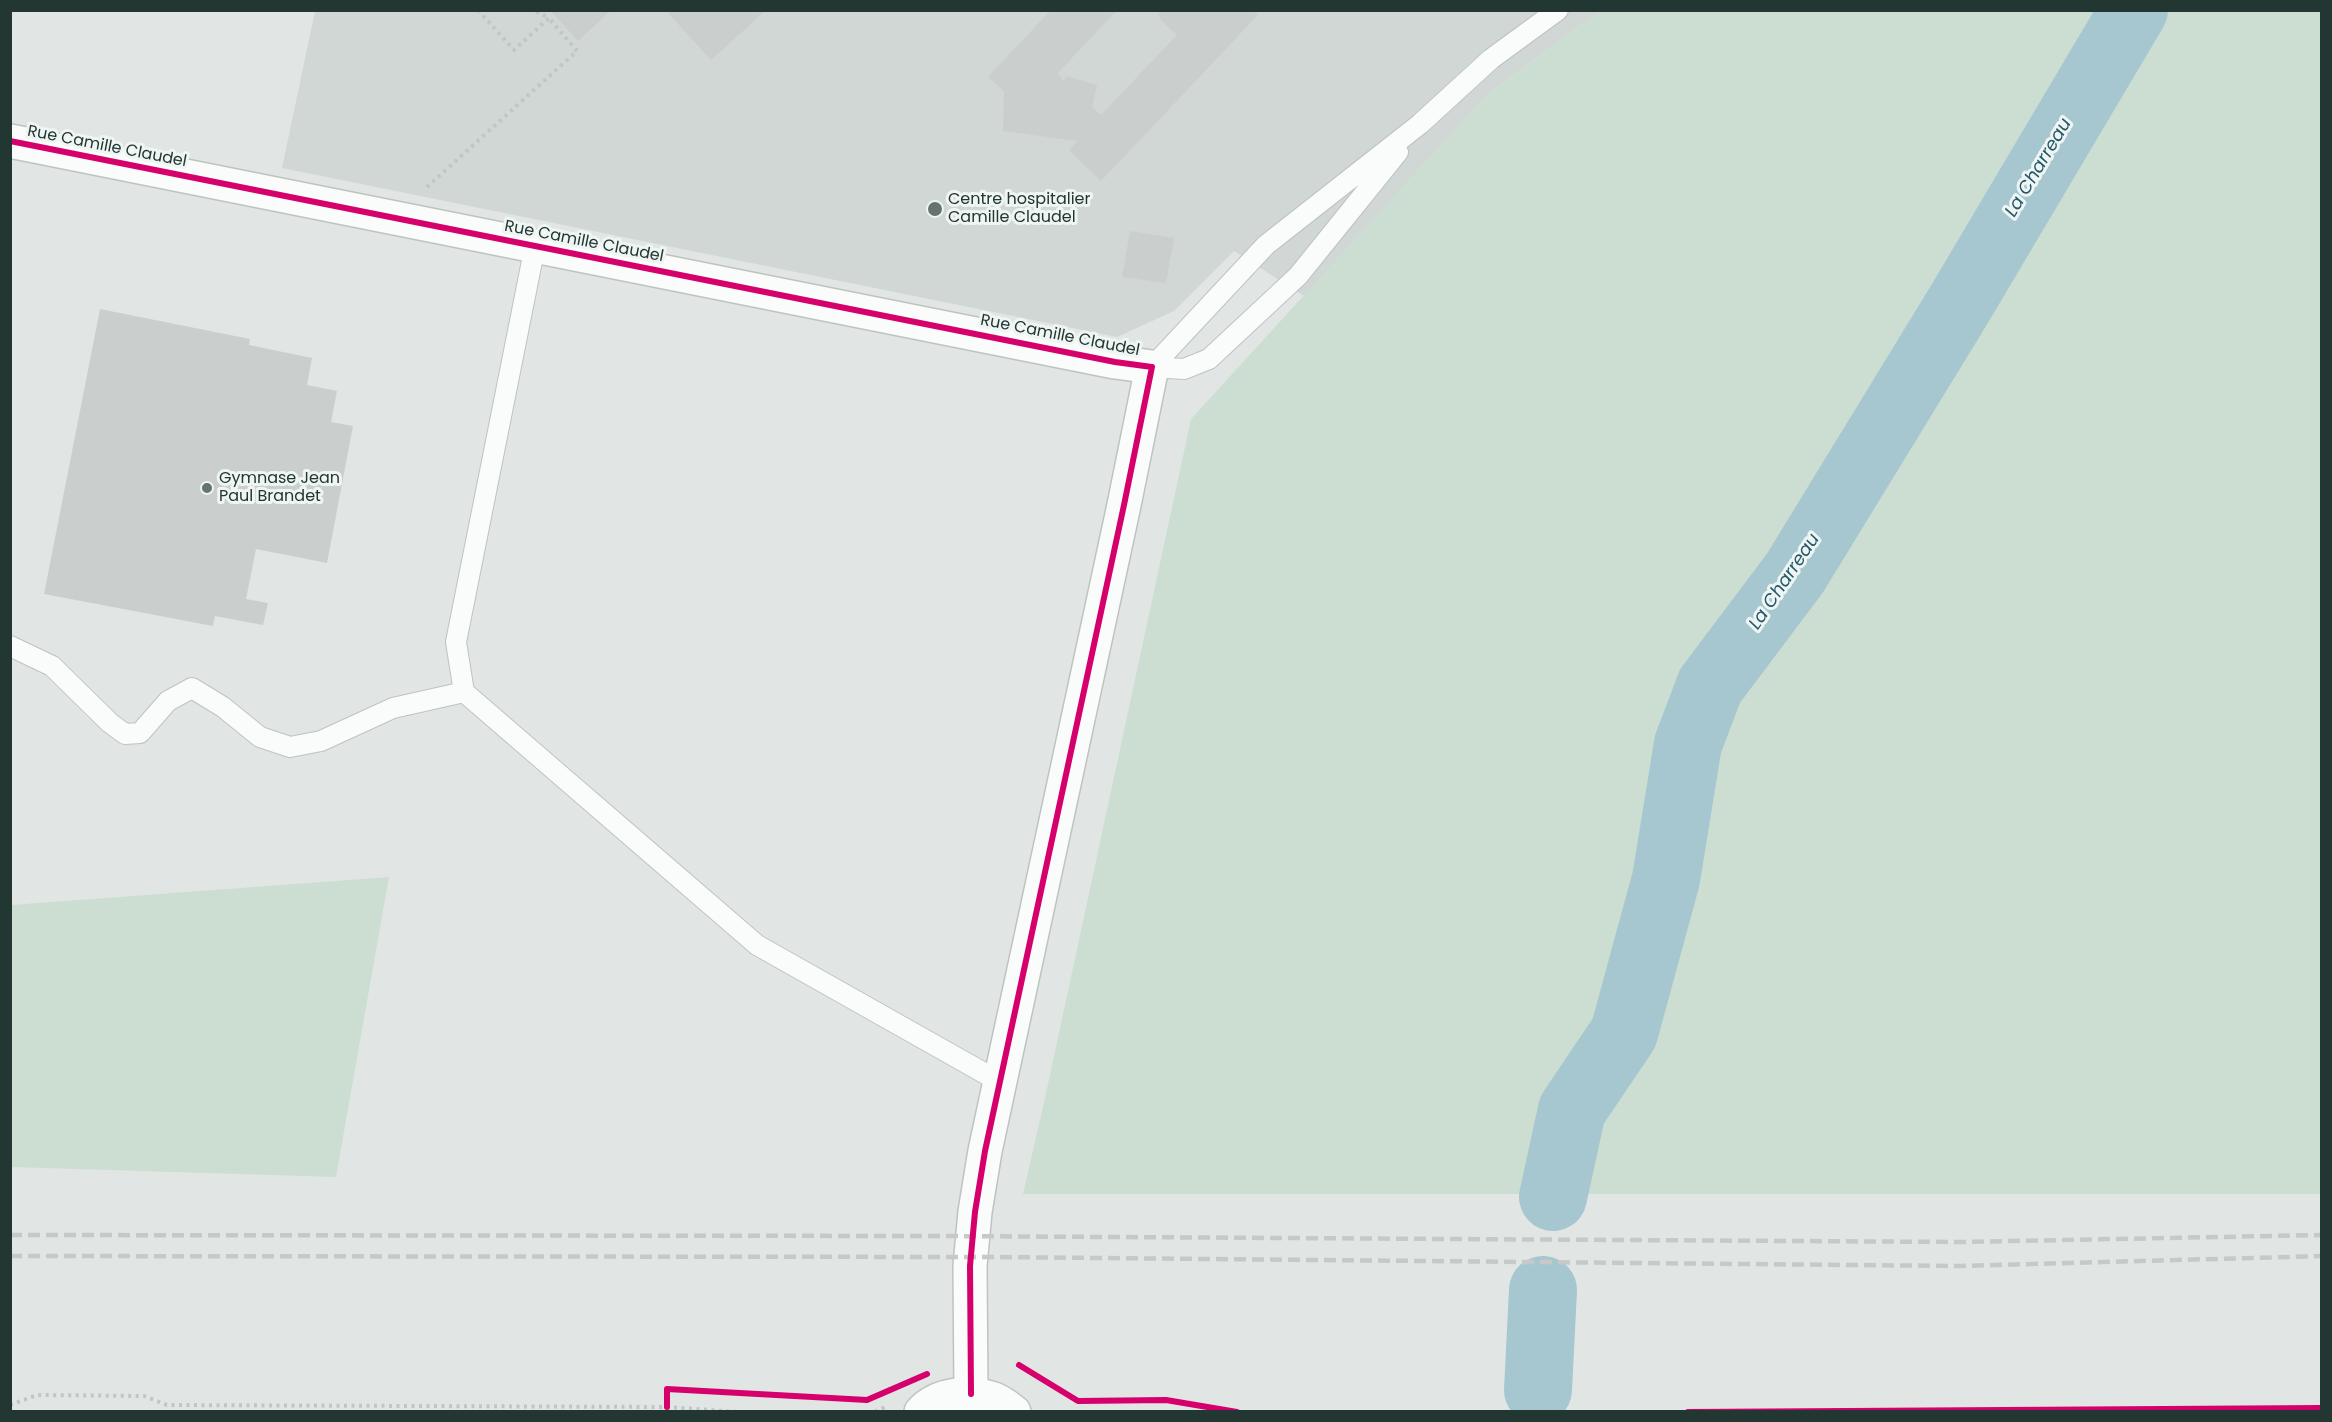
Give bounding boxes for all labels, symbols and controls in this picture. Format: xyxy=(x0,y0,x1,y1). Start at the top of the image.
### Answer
water label: La Charreau xyxy=(2001,115,2077,221)
street label: Rue Camille Claudel xyxy=(26,122,188,172)
place label: Centre hospitalier Camille Claudel xyxy=(948,190,1090,228)
marker: Centre hospitalier Camille Claudel xyxy=(926,200,944,218)
street label: Rue Camille Claudel xyxy=(503,217,665,267)
street label: Rue Camille Claudel xyxy=(979,311,1141,361)
place label: Gymnase Jean Paul Brandet xyxy=(219,469,340,507)
marker: Gymnase Jean Paul Brandet xyxy=(200,481,214,495)
water label: La Charreau xyxy=(1745,530,1825,634)

